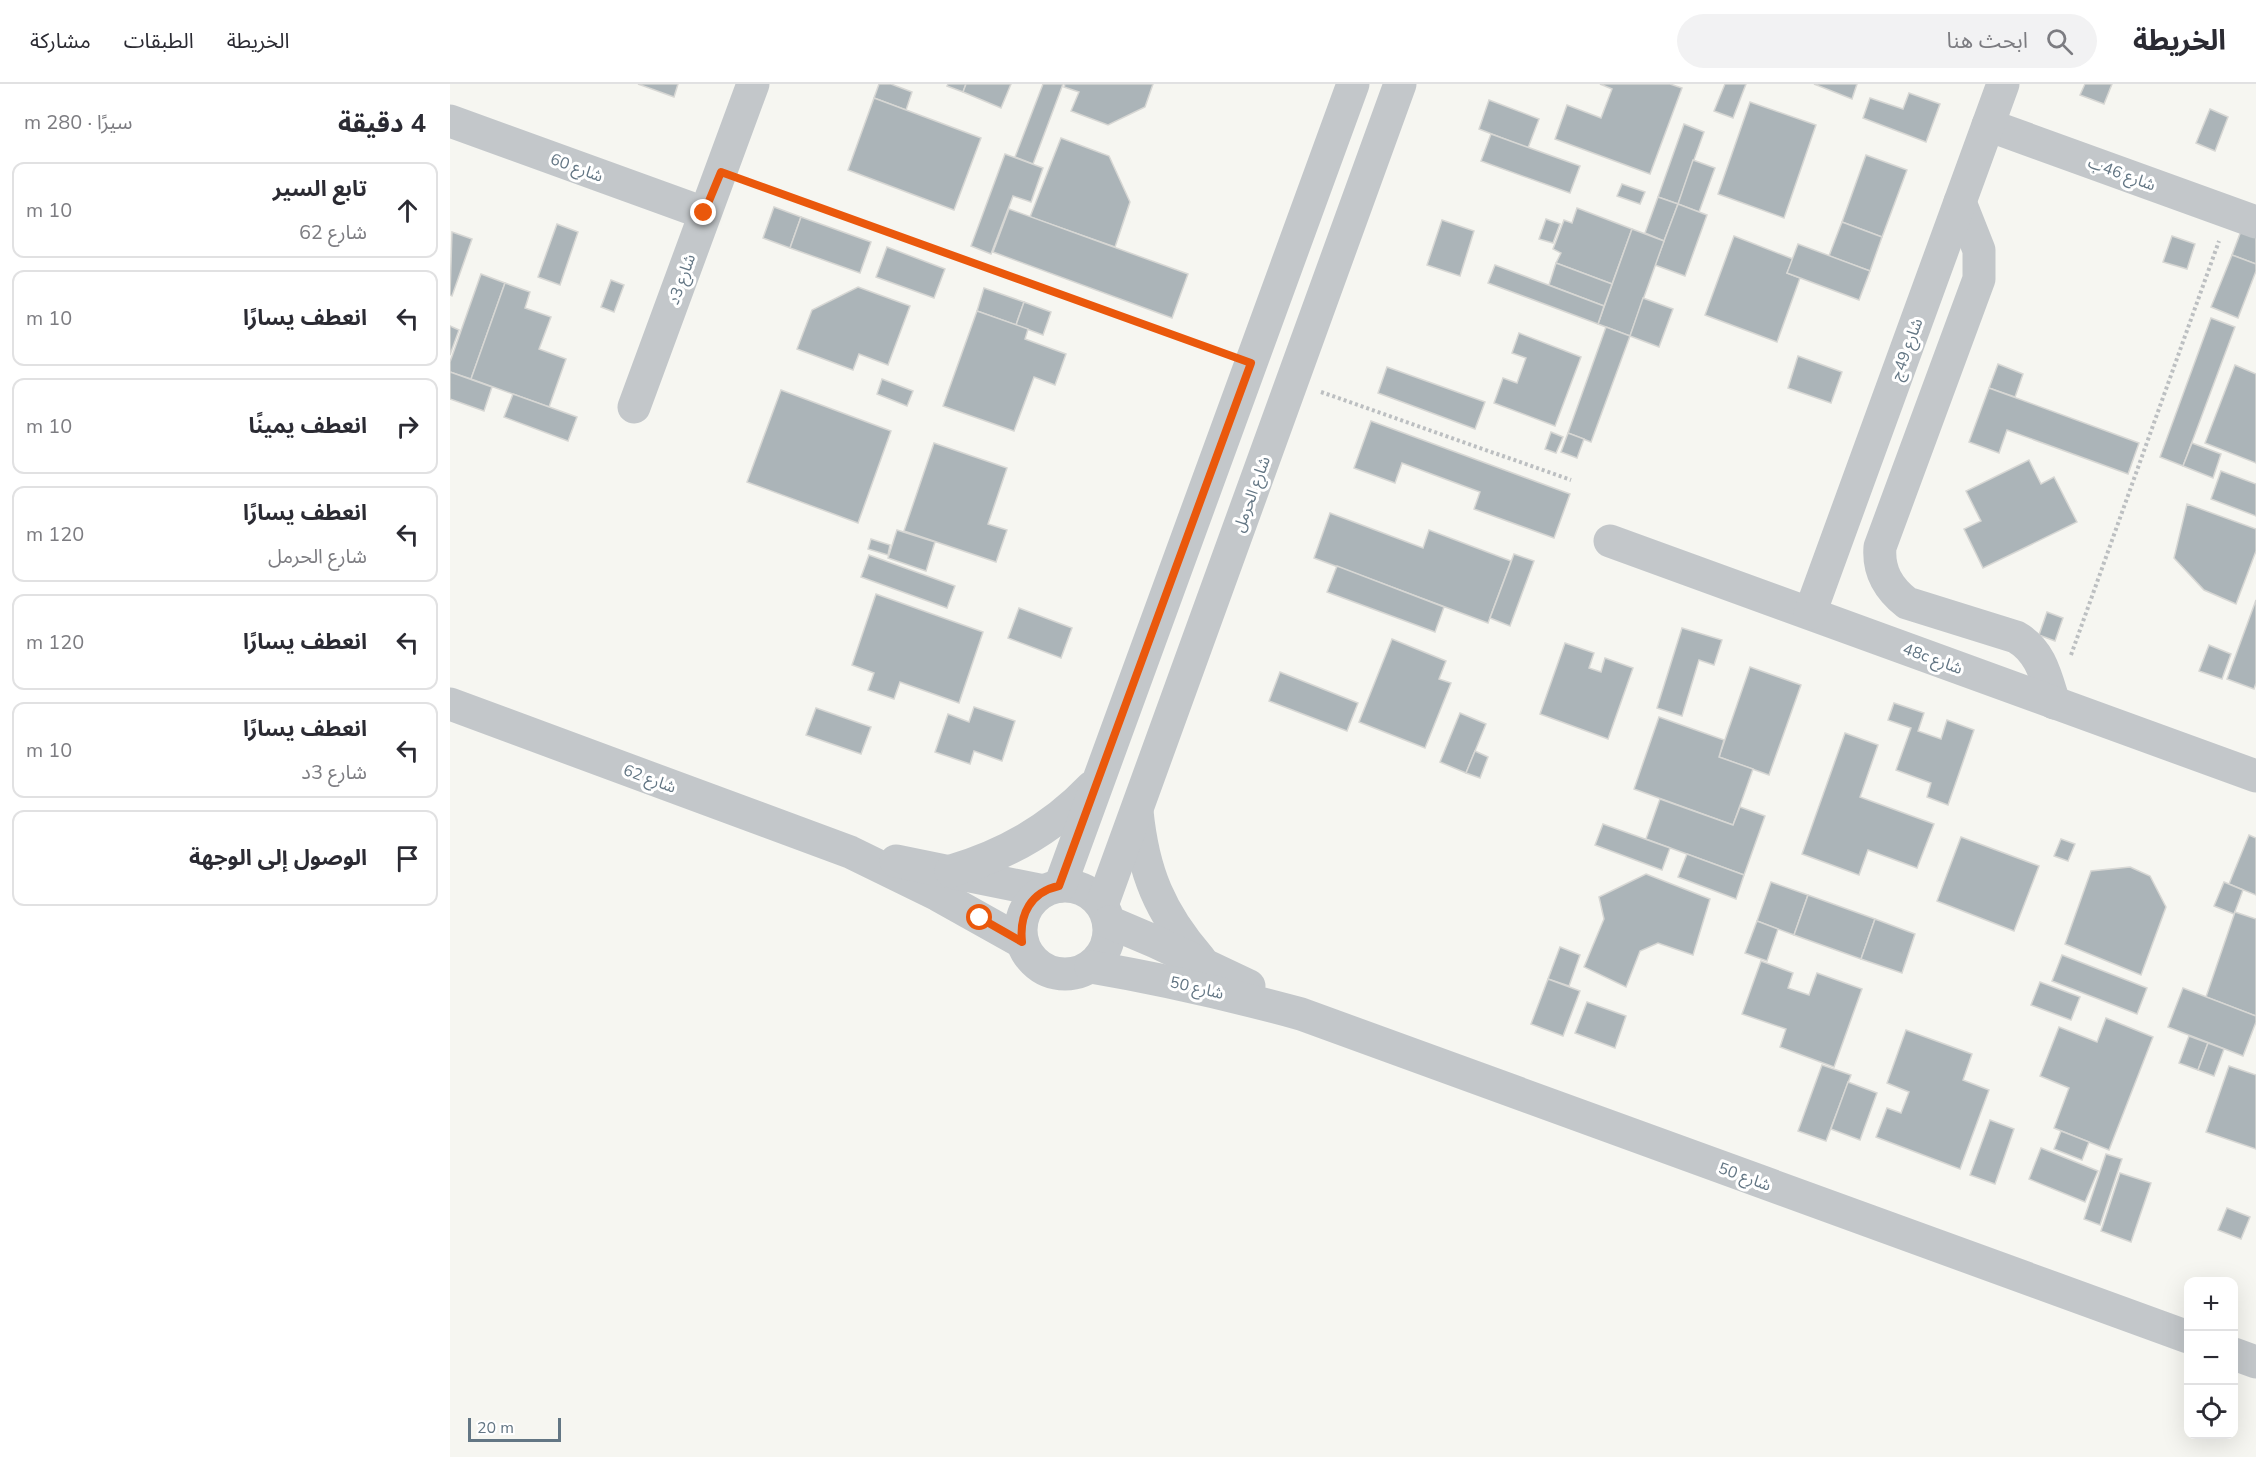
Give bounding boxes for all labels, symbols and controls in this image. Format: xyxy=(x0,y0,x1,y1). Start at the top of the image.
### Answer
search box xyxy=(1677,14,2097,68)
text: الخريطة xyxy=(2133,22,2226,60)
icon: search xyxy=(2043,25,2076,58)
text: ابحث هنا xyxy=(1947,26,2028,56)
text: مشاركة xyxy=(30,27,91,55)
text: الطبقات xyxy=(124,27,194,55)
text: الخريطة xyxy=(227,27,290,55)
text: 4 دقيقة xyxy=(338,106,426,141)
text: سيرًا · 280 m xyxy=(24,109,132,136)
street label: شارع 60 xyxy=(547,148,606,189)
street label: شارع 46ب xyxy=(2084,152,2158,197)
text: تابع السير xyxy=(273,174,367,204)
icon: ahead xyxy=(391,194,424,227)
text: 10 m xyxy=(26,197,72,224)
route end xyxy=(690,199,716,225)
text: شارع 62 xyxy=(299,219,367,246)
street label: شارع 3د xyxy=(663,251,702,308)
icon: left xyxy=(391,302,424,335)
text: انعطف يسارًا xyxy=(243,303,367,333)
text: 10 m xyxy=(26,305,72,332)
street label: شارع 49ج xyxy=(1886,315,1929,384)
icon: right xyxy=(391,410,424,443)
text: انعطف يمينًا xyxy=(249,411,367,441)
text: 10 m xyxy=(26,413,72,440)
street label: شارع الحرمل xyxy=(1228,453,1277,536)
text: انعطف يسارًا xyxy=(243,498,367,528)
icon: left xyxy=(391,518,424,551)
text: 120 m xyxy=(26,521,84,548)
text: شارع الحرمل xyxy=(268,543,367,570)
icon: left xyxy=(391,626,424,659)
text: انعطف يسارًا xyxy=(243,627,367,657)
text: 120 m xyxy=(26,629,84,656)
street label: 48c شارع xyxy=(1899,638,1966,681)
text: انعطف يسارًا xyxy=(243,714,367,744)
icon: left xyxy=(391,734,424,767)
text: 10 m xyxy=(26,737,72,764)
text: شارع 3د xyxy=(301,759,367,786)
street label: شارع 62 xyxy=(620,759,679,800)
icon: arrive xyxy=(391,842,424,875)
text: الوصول إلى الوجهة xyxy=(189,843,367,873)
route start xyxy=(966,904,992,930)
street label: شارع 50 xyxy=(1168,971,1226,1006)
street label: شارع 50 xyxy=(1715,1157,1774,1198)
map controls xyxy=(2184,1277,2238,1439)
button: + xyxy=(2184,1277,2238,1331)
button: − xyxy=(2184,1331,2238,1385)
button: locate xyxy=(2184,1385,2238,1439)
scale bar xyxy=(468,1415,561,1442)
text: 20 m xyxy=(477,1417,514,1439)

